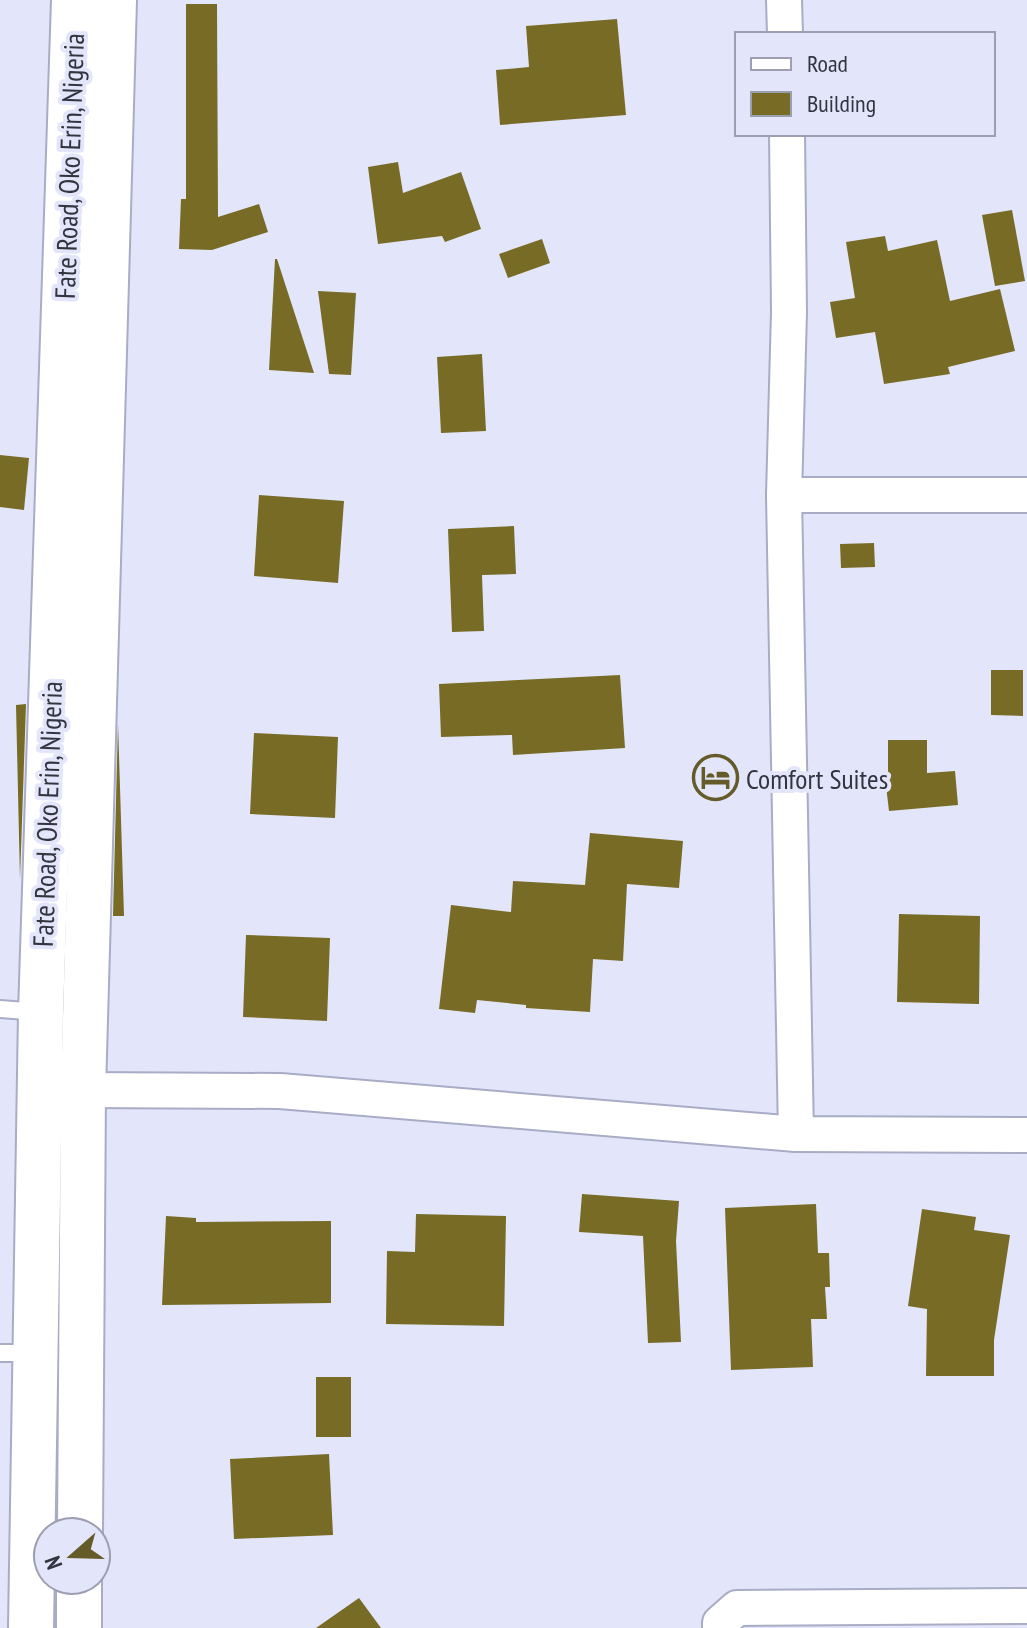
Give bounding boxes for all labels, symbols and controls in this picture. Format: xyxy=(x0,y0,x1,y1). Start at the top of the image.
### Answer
street label: Fate Road, Oko Erin, Nigeria xyxy=(46,32,92,300)
legend xyxy=(735,32,995,136)
text: Road xyxy=(807,48,848,79)
text: Building xyxy=(807,88,876,119)
street label: Fate Road, Oko Erin, Nigeria xyxy=(24,680,70,948)
hotel icon: Comfort Suites xyxy=(691,754,739,802)
place label: Comfort Suites xyxy=(746,760,888,797)
north arrow xyxy=(32,1516,112,1596)
text: N xyxy=(38,1552,68,1573)

